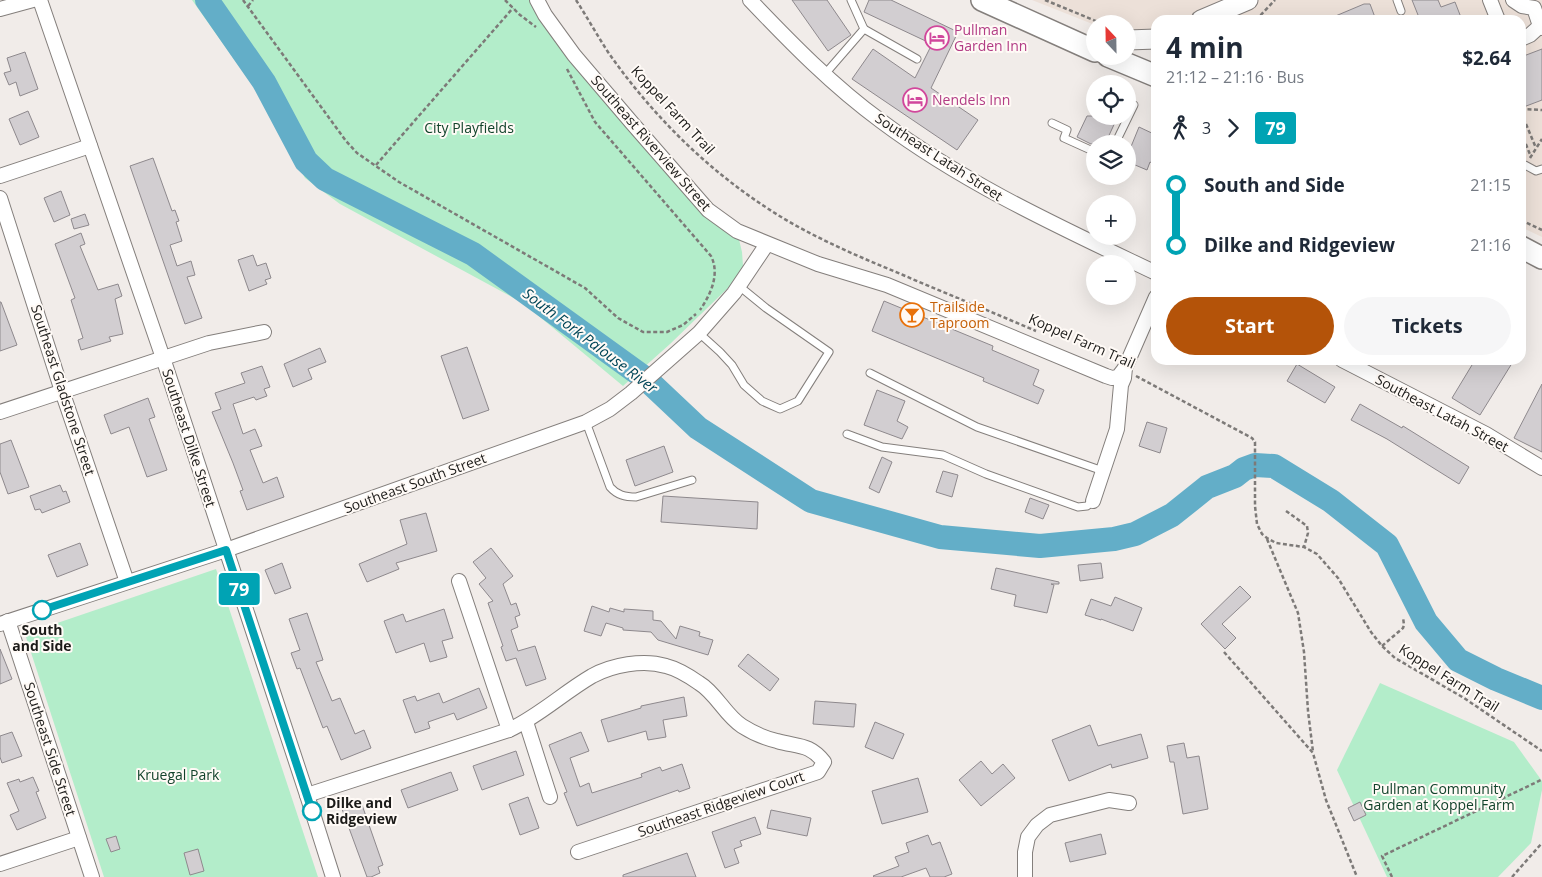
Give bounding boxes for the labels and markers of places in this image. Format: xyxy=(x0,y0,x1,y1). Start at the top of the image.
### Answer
place label: Pullman Garden Inn xyxy=(954,20,1027,55)
hotel icon: Pullman Garden Inn xyxy=(924,25,950,51)
hotel icon: Nendels Inn xyxy=(902,87,928,113)
place label: Nendels Inn xyxy=(932,90,1010,109)
place label: Trailside Taproom xyxy=(930,297,990,332)
bar icon: Trailside Taproom xyxy=(899,302,925,328)
marker: South and Side xyxy=(32,600,52,620)
place label: South and Side xyxy=(12,620,72,655)
place label: Dilke and Ridgeview xyxy=(326,793,397,828)
marker: Dilke and Ridgeview xyxy=(302,801,322,821)

